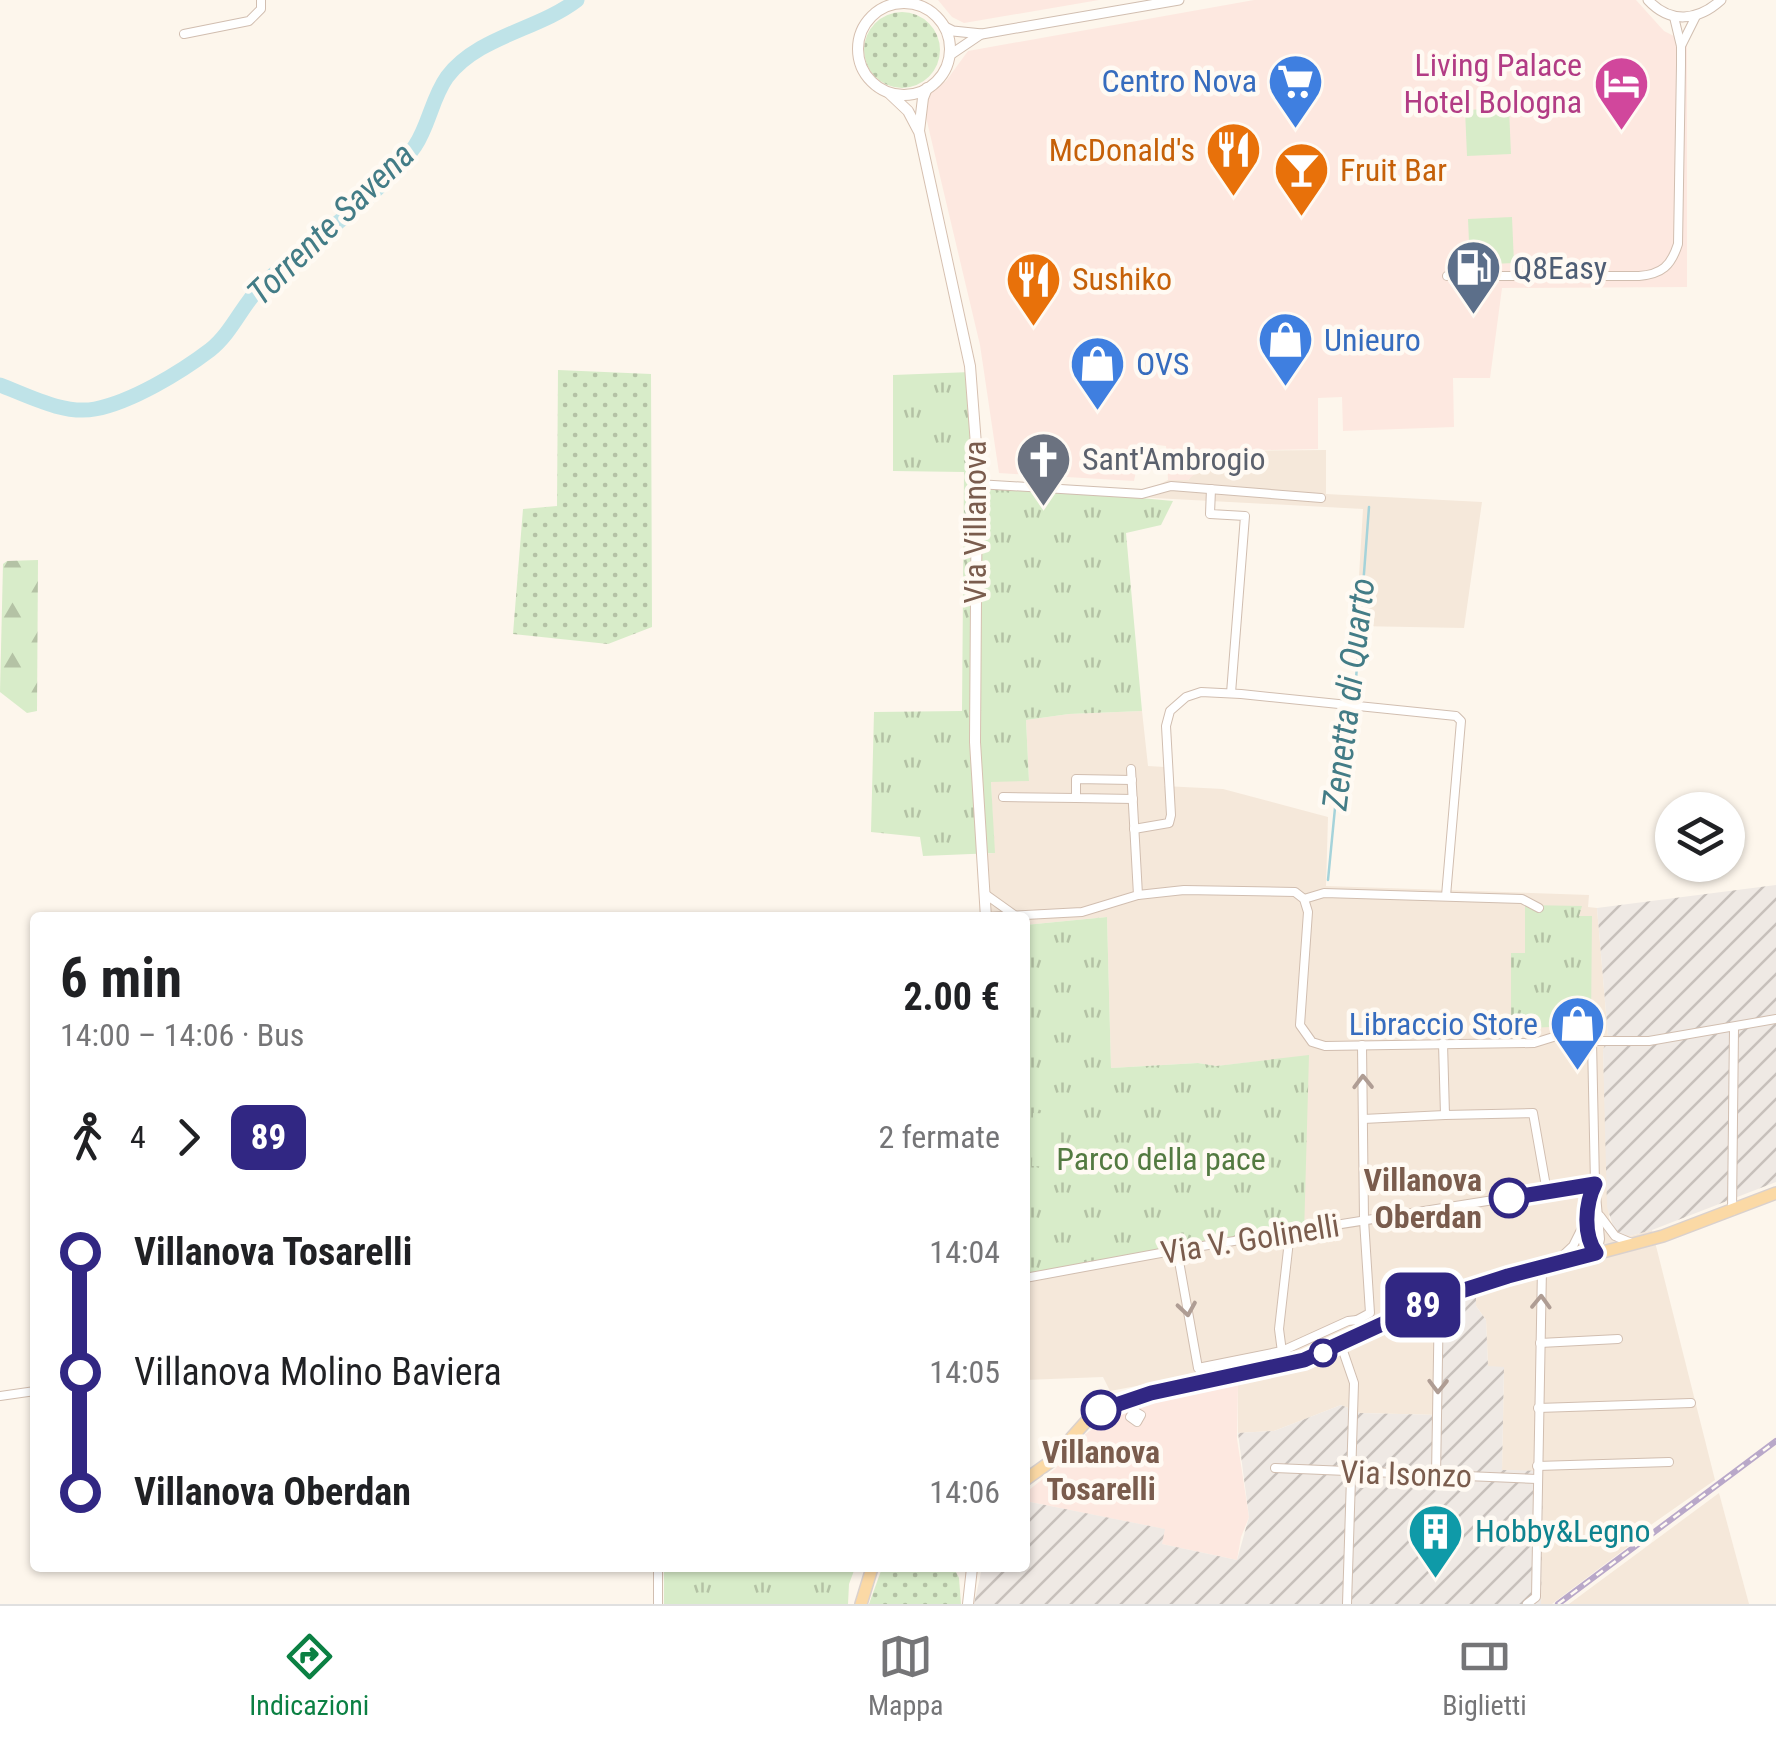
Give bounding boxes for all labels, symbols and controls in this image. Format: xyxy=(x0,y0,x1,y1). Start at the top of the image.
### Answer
place label: Living Palace Hotel Bologna xyxy=(1403,46,1582,121)
supermarket icon: Centro Nova xyxy=(1266,51,1326,130)
hotel icon: Living Palace Hotel Bologna xyxy=(1591,53,1651,132)
place label: Centro Nova xyxy=(1102,62,1257,100)
restaurant icon: McDonald's xyxy=(1204,120,1264,199)
place label: McDonald's xyxy=(1049,131,1195,169)
water label: Torrente Savena xyxy=(239,134,423,314)
bar icon: Fruit Bar xyxy=(1271,140,1331,219)
place label: Fruit Bar xyxy=(1340,151,1447,189)
fuel station icon: Q8Easy xyxy=(1444,238,1504,317)
restaurant icon: Sushiko xyxy=(1003,249,1063,328)
place label: Q8Easy xyxy=(1513,249,1607,287)
place label: Sushiko xyxy=(1072,260,1172,298)
shop icon: Unieuro xyxy=(1255,310,1315,389)
place label: Unieuro xyxy=(1324,321,1421,359)
shop icon: OVS xyxy=(1067,334,1127,413)
place label: OVS xyxy=(1136,345,1189,383)
church icon: Sant'Ambrogio xyxy=(1013,429,1073,508)
street label: Via Villanova xyxy=(956,440,994,604)
place label: Sant'Ambrogio xyxy=(1082,440,1266,478)
water label: Zenetta di Quarto xyxy=(1314,576,1384,813)
map controls xyxy=(1655,792,1745,882)
button: layers xyxy=(1655,792,1745,882)
text: 6 min xyxy=(60,946,182,1010)
text: 2.00 € xyxy=(903,975,1000,1019)
shop icon: Libraccio Store xyxy=(1547,994,1607,1073)
place label: Libraccio Store xyxy=(1349,1005,1538,1043)
text: 14:00 – 14:06 · Bus xyxy=(60,1016,304,1054)
one-way arrow xyxy=(1352,1074,1373,1090)
icon: walk xyxy=(60,1110,115,1165)
icon: forward xyxy=(161,1110,216,1165)
text: 89 xyxy=(251,1117,286,1158)
text: 4 xyxy=(130,1118,146,1156)
text: 2 fermate xyxy=(878,1118,1000,1156)
park label: Parco della pace xyxy=(1056,1140,1266,1178)
place label: Villanova Oberdan xyxy=(1364,1161,1482,1236)
marker: Villanova Oberdan xyxy=(1490,1179,1528,1217)
street label: Via V. Golinelli xyxy=(1158,1206,1342,1272)
text: Villanova Tosarelli xyxy=(134,1230,412,1274)
text: 14:04 xyxy=(929,1233,1000,1271)
line badge: 89 xyxy=(1378,1272,1468,1338)
text: 89 xyxy=(1405,1285,1441,1326)
one-way arrow xyxy=(1531,1294,1552,1310)
one-way arrow xyxy=(1176,1301,1197,1317)
unlabelled marker xyxy=(1310,1340,1336,1366)
text: Villanova Molino Baviera xyxy=(134,1350,502,1394)
text: 14:05 xyxy=(929,1353,1000,1391)
one-way arrow xyxy=(1427,1379,1448,1395)
marker: Villanova Tosarelli xyxy=(1082,1391,1120,1429)
place label: Villanova Tosarelli xyxy=(1042,1433,1160,1508)
street label: Via Isonzo xyxy=(1339,1453,1473,1495)
text: Villanova Oberdan xyxy=(134,1470,411,1514)
text: 14:06 xyxy=(929,1473,1000,1511)
building icon: Hobby&Legno xyxy=(1406,1501,1466,1580)
place label: Hobby&Legno xyxy=(1475,1512,1651,1550)
tab: Indicazioni xyxy=(249,1629,369,1722)
tab: Mappa xyxy=(868,1629,944,1722)
tab: Biglietti xyxy=(1442,1629,1527,1722)

